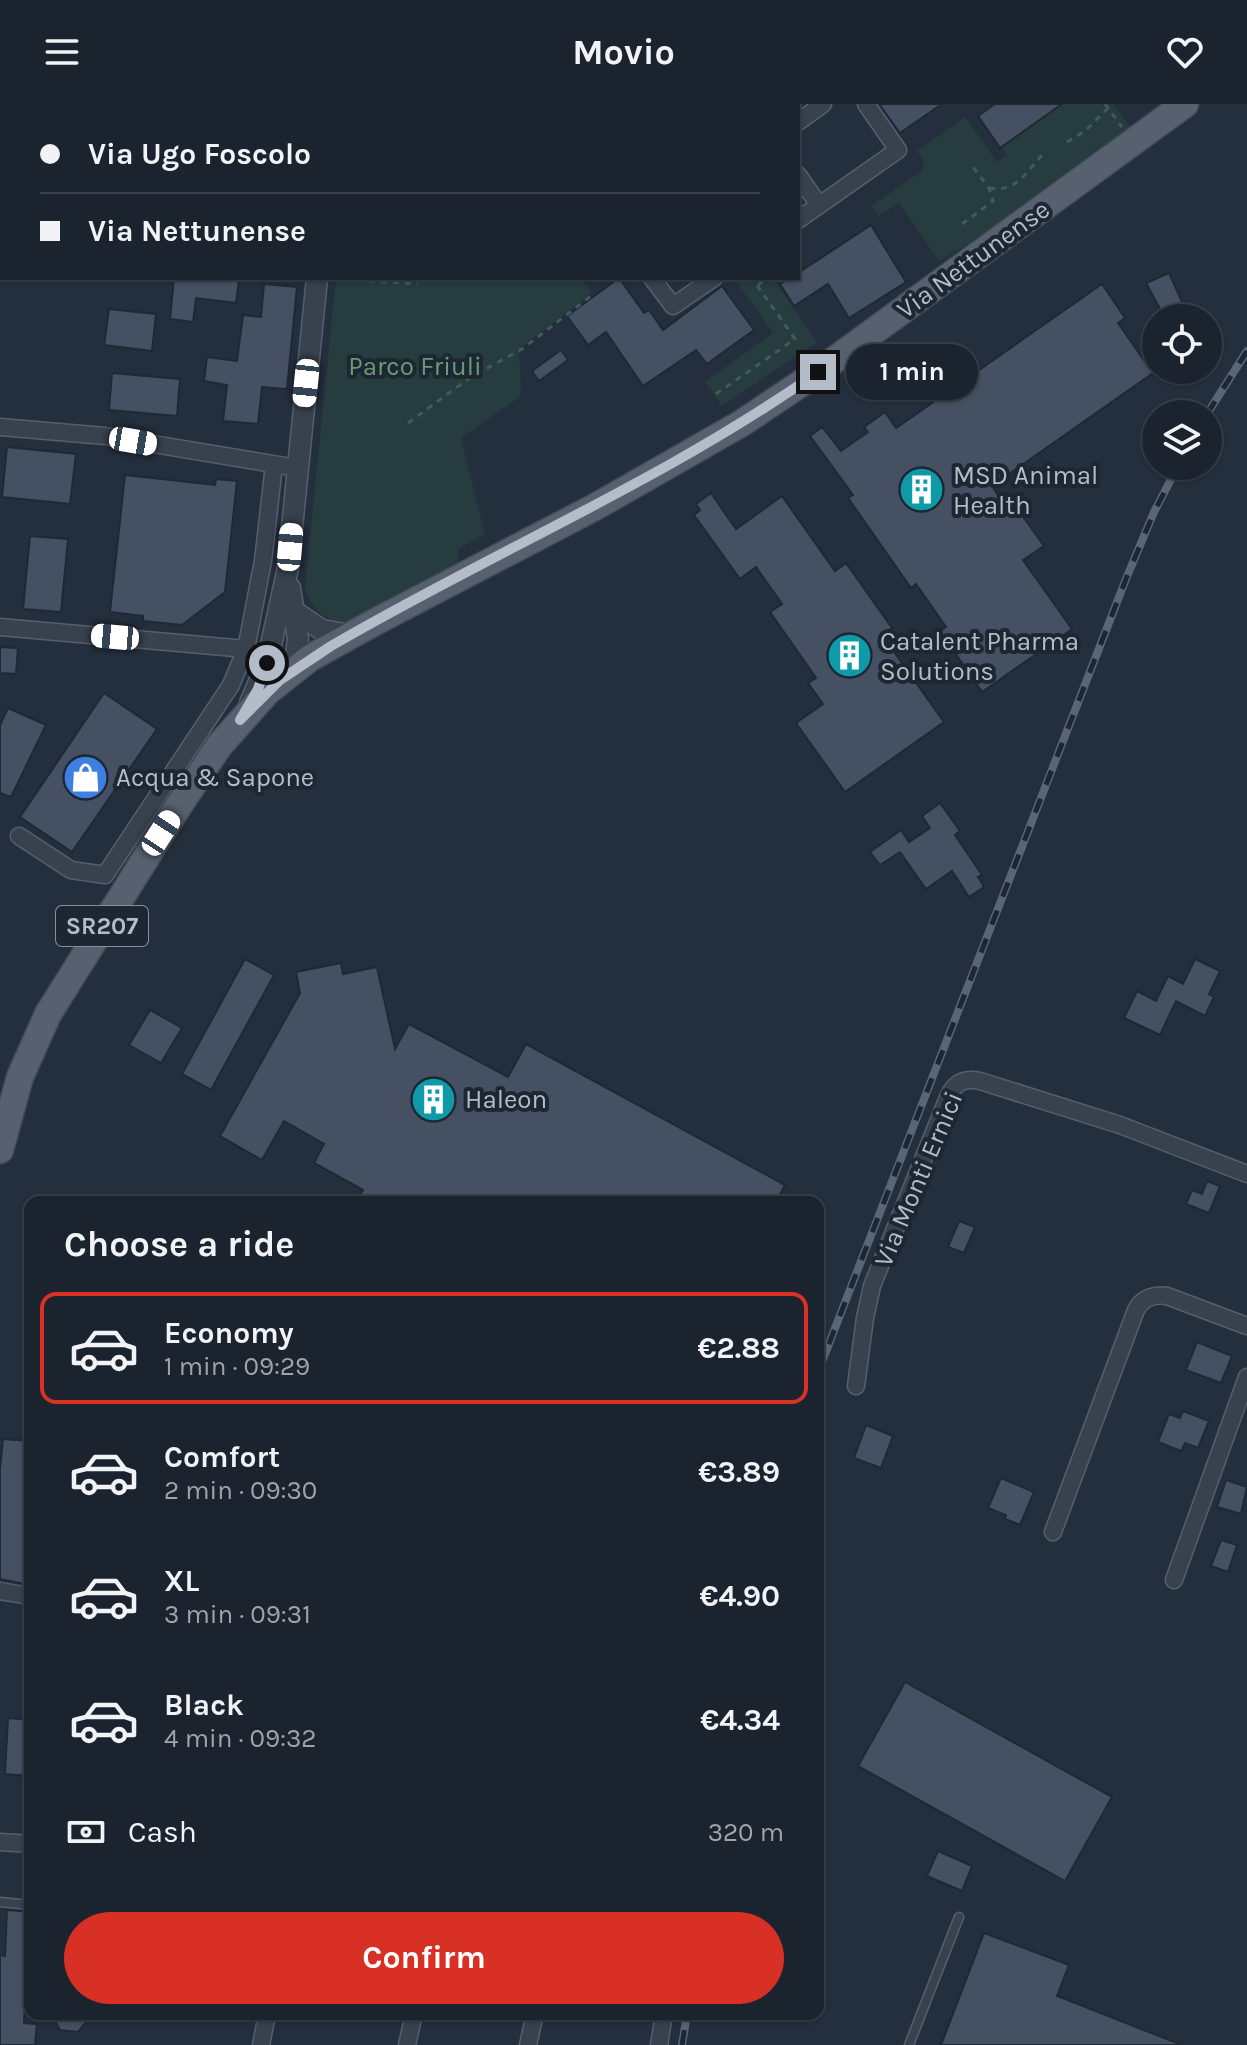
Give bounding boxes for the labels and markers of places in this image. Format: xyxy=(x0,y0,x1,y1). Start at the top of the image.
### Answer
place label: MSD Animal Health xyxy=(953,460,1098,521)
building icon: MSD Animal Health xyxy=(898,466,946,514)
place label: Catalent Pharma Solutions xyxy=(880,626,1079,687)
building icon: Catalent Pharma Solutions xyxy=(825,632,873,680)
shop icon: Acqua & Sapone xyxy=(61,753,109,801)
place label: Acqua & Sapone xyxy=(116,762,314,793)
building icon: Haleon xyxy=(410,1075,458,1123)
place label: Haleon xyxy=(465,1084,547,1115)

